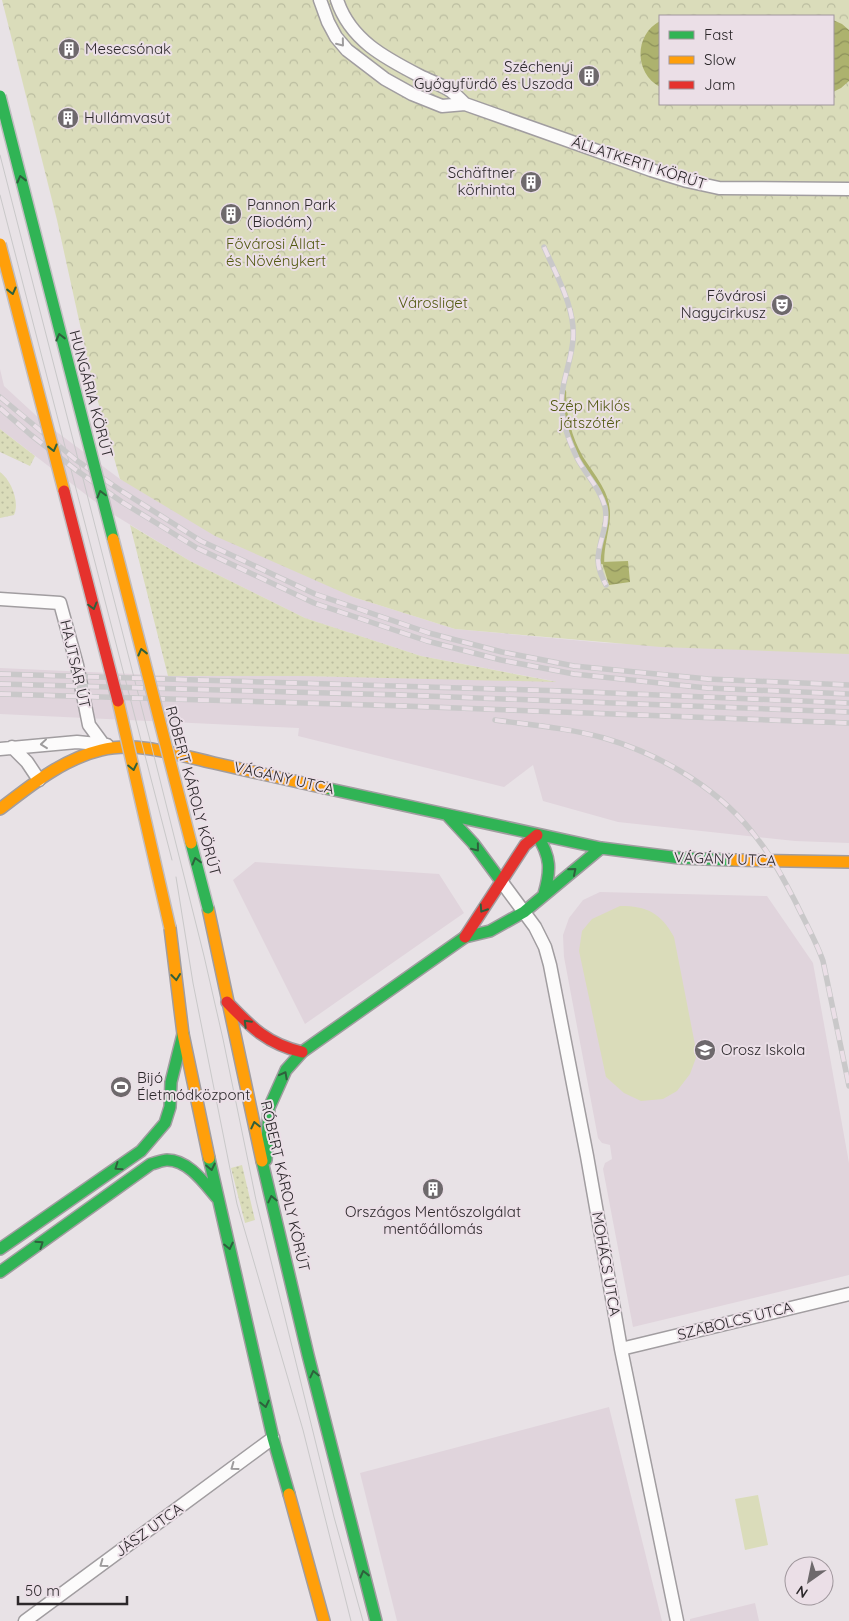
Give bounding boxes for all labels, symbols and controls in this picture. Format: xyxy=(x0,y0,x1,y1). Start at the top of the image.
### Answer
legend xyxy=(659,15,834,105)
text: Fast xyxy=(704,25,733,44)
building icon: Mesecsónak xyxy=(57,37,81,61)
one-way arrow xyxy=(336,38,345,47)
place label: Mesecsónak xyxy=(85,39,171,58)
text: Slow xyxy=(704,50,736,69)
place label: Széchenyi Gyógyfürdő és Uszoda xyxy=(414,57,573,93)
building icon: Széchenyi Gyógyfürdő és Uszoda xyxy=(577,64,601,88)
text: Jam xyxy=(704,75,735,94)
building icon: Hullámvasút xyxy=(56,106,80,130)
place label: Hullámvasút xyxy=(84,108,171,127)
street label: ÁLLATKERTI KÖRÚT xyxy=(569,132,709,193)
place label: Schäftner körhinta xyxy=(448,163,515,199)
building icon: Schäftner körhinta xyxy=(519,170,543,194)
one-way arrow xyxy=(16,175,27,184)
place label: Pannon Park (Biodóm) xyxy=(247,195,336,231)
building icon: Pannon Park (Biodóm) xyxy=(219,202,243,226)
park label: Fővárosi Állat- és Növénykert xyxy=(226,234,326,270)
place label: Fővárosi Nagycirkusz xyxy=(681,286,766,322)
one-way arrow xyxy=(6,287,17,296)
park label: Városliget xyxy=(398,293,468,312)
theatre icon: Fővárosi Nagycirkusz xyxy=(770,293,794,317)
street label: HUNGÁRIA KÖRÚT xyxy=(65,328,118,460)
one-way arrow xyxy=(56,334,66,342)
park label: Szép Miklós játszótér xyxy=(550,396,630,432)
one-way arrow xyxy=(47,444,57,452)
one-way arrow xyxy=(97,491,107,499)
one-way arrow xyxy=(87,601,98,610)
street label: HAJTSÁR ÚT xyxy=(56,618,95,710)
one-way arrow xyxy=(137,647,148,656)
street label: RÓBERT KÁROLY KÖRÚT xyxy=(162,704,225,878)
one-way arrow xyxy=(40,738,48,749)
street label: VÁGÁNY UTCA xyxy=(232,757,336,798)
one-way arrow xyxy=(127,763,138,772)
one-way arrow xyxy=(470,842,479,851)
street label: VÁGÁNY UTCA xyxy=(674,847,777,870)
one-way arrow xyxy=(191,857,202,866)
one-way arrow xyxy=(567,868,576,877)
one-way arrow xyxy=(480,903,489,913)
one-way arrow xyxy=(170,973,181,981)
one-way arrow xyxy=(244,1020,253,1029)
school or university icon: Orosz Iskola xyxy=(693,1038,717,1062)
place label: Orosz Iskola xyxy=(721,1040,805,1059)
place label: Bijó Életmódközpont xyxy=(137,1068,250,1104)
one-way arrow xyxy=(278,1072,288,1081)
sports icon: Bijó Életmódközpont xyxy=(109,1075,133,1099)
street label: RÓBERT KÁROLY KÖRÚT xyxy=(257,1099,314,1273)
one-way arrow xyxy=(250,1121,261,1130)
one-way arrow xyxy=(114,1161,124,1170)
one-way arrow xyxy=(205,1163,216,1172)
building icon: Országos Mentőszolgálat mentőállomás xyxy=(421,1177,445,1201)
one-way arrow xyxy=(267,1194,278,1203)
place label: Országos Mentőszolgálat mentőállomás xyxy=(345,1202,521,1238)
street label: MOHÁCS UTCA xyxy=(588,1210,625,1318)
one-way arrow xyxy=(34,1241,44,1250)
one-way arrow xyxy=(223,1242,234,1251)
street label: SZABOLCS UTCA xyxy=(675,1297,795,1344)
one-way arrow xyxy=(309,1369,320,1378)
one-way arrow xyxy=(259,1400,270,1409)
one-way arrow xyxy=(230,1461,239,1470)
street label: JÁSZ UTCA xyxy=(111,1498,187,1561)
north arrow xyxy=(784,1556,834,1606)
one-way arrow xyxy=(99,1558,109,1567)
one-way arrow xyxy=(359,1569,370,1578)
scale bar xyxy=(18,1574,126,1606)
text: 50 m xyxy=(25,1581,60,1600)
text: N xyxy=(793,1582,811,1602)

